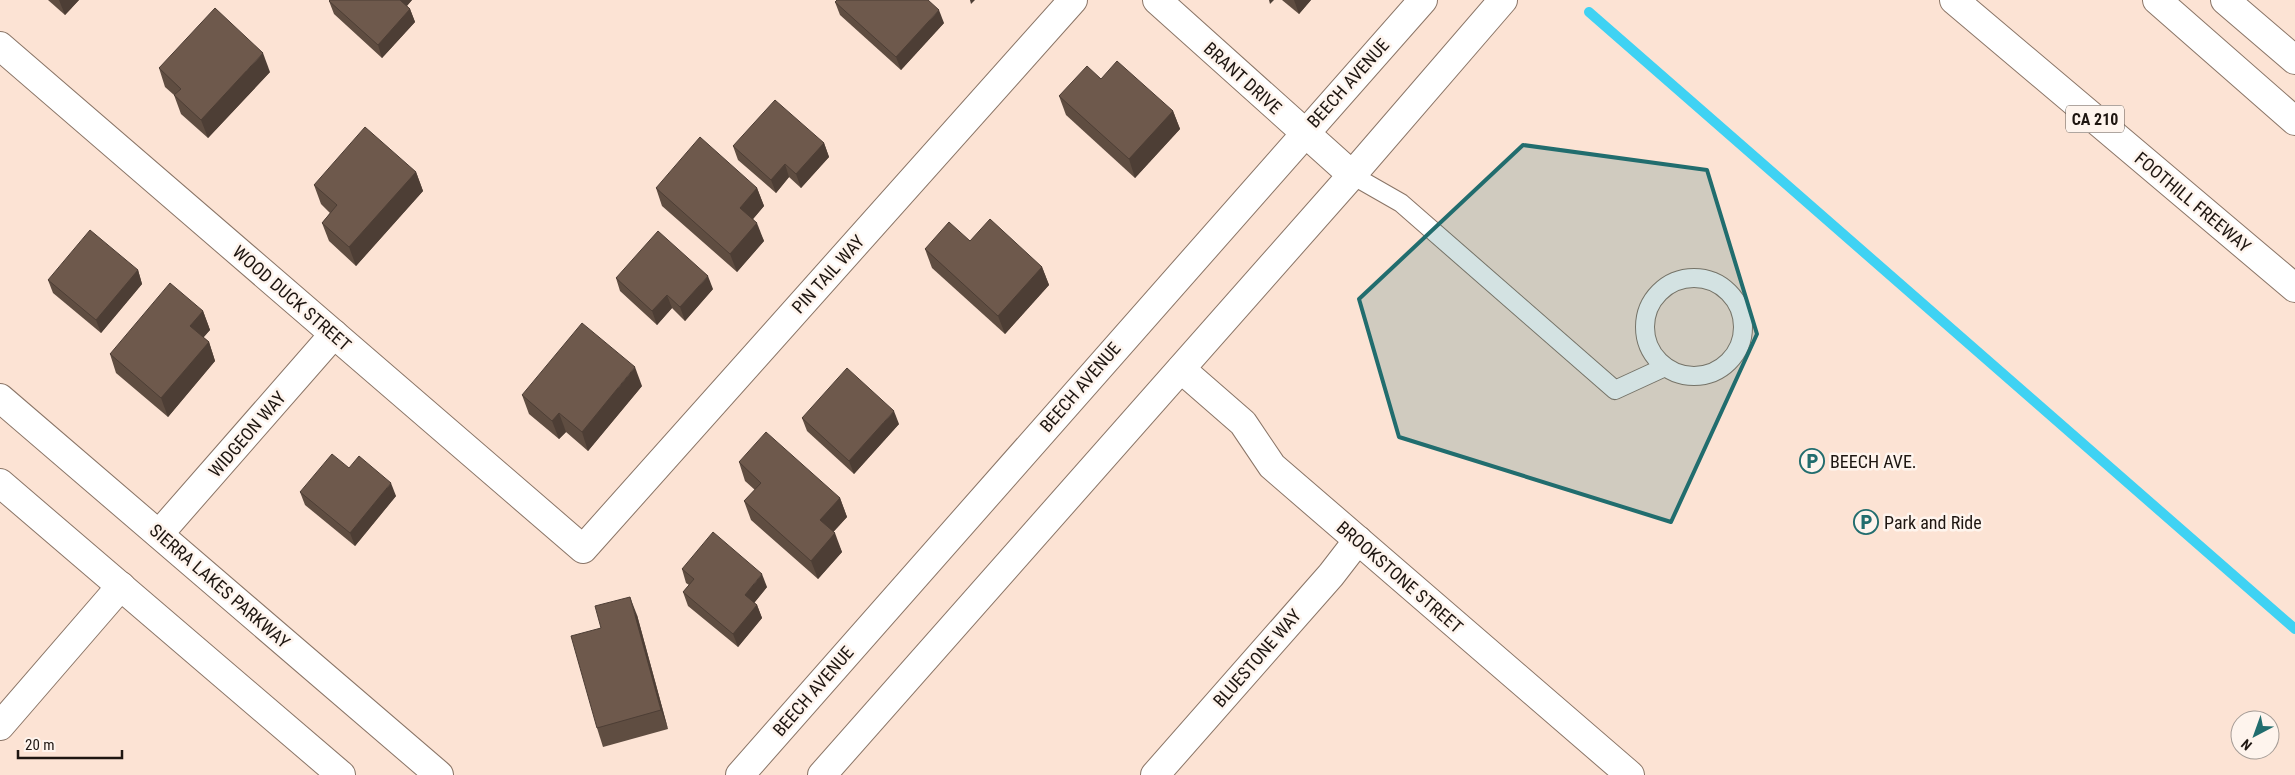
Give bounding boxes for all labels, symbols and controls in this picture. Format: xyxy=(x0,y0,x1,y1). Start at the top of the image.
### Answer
street label: BEECH AVENUE xyxy=(1303,34,1393,132)
street label: BRANT DRIVE xyxy=(1200,38,1286,118)
road number: CA 210 xyxy=(2066,106,2124,132)
street label: FOOTHILL FREEWAY xyxy=(2131,147,2256,257)
street label: PIN TAIL WAY xyxy=(787,230,869,317)
street label: WOOD DUCK STREET xyxy=(229,241,355,355)
street label: BEECH AVENUE xyxy=(1035,338,1125,436)
street label: WIDGEON WAY xyxy=(204,387,290,481)
parking icon: BEECH AVE. xyxy=(1799,448,1825,474)
place label: BEECH AVE. xyxy=(1830,451,1917,472)
parking icon: Park and Ride xyxy=(1853,509,1879,535)
place label: Park and Ride xyxy=(1884,512,1982,533)
street label: BROOKSTONE STREET xyxy=(1333,517,1467,637)
street label: SIERRA LAKES PARKWAY xyxy=(146,519,295,653)
street label: BLUESTONE WAY xyxy=(1209,604,1306,711)
street label: BEECH AVENUE xyxy=(768,642,858,740)
north arrow xyxy=(2230,710,2280,760)
scale bar xyxy=(18,728,121,760)
text: 20 m xyxy=(25,736,55,754)
text: N xyxy=(2238,736,2255,754)

